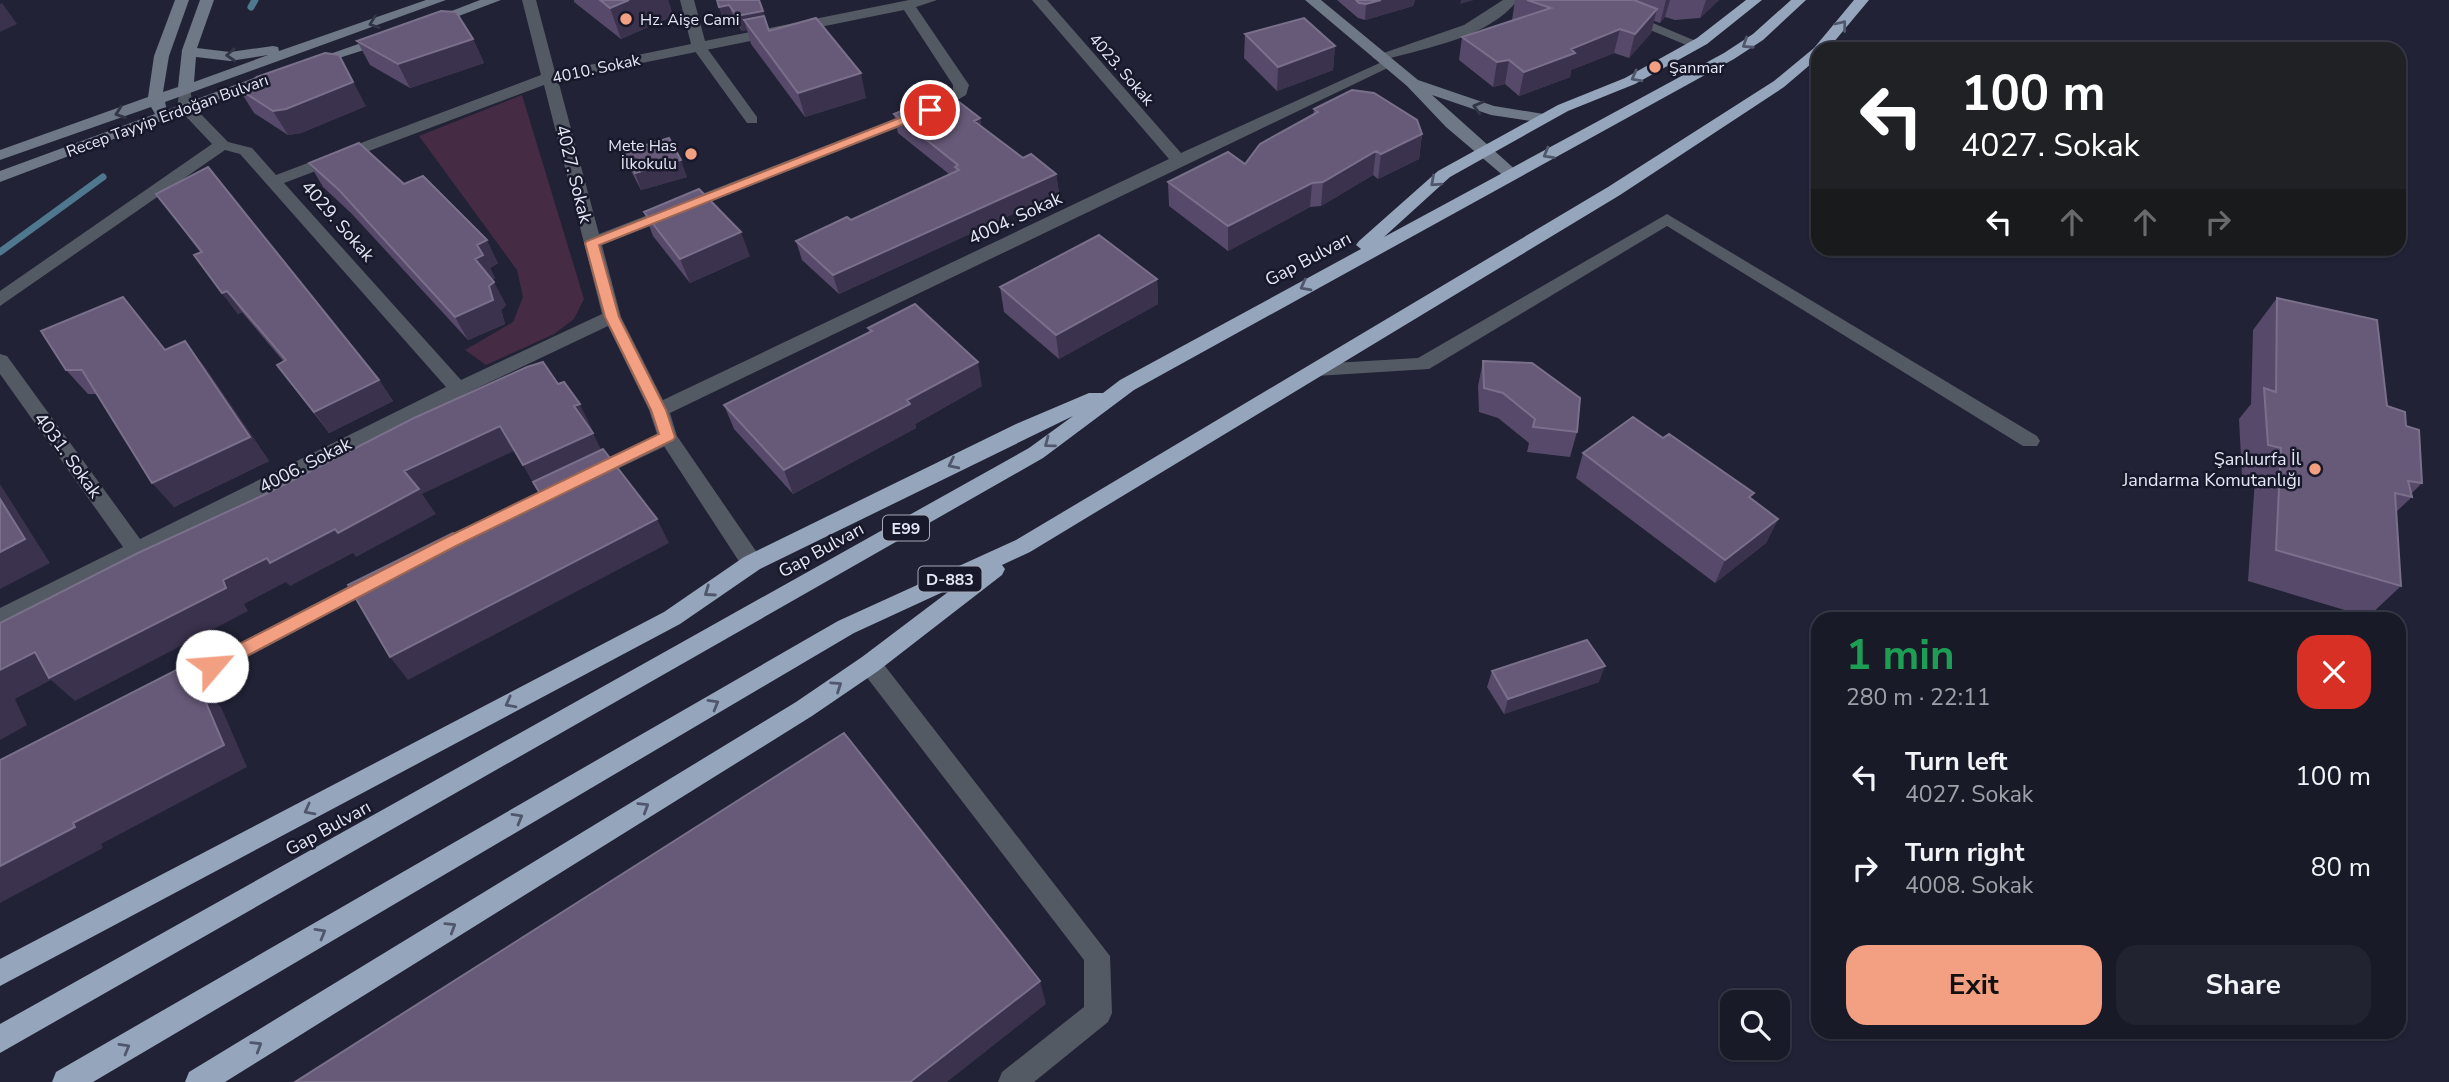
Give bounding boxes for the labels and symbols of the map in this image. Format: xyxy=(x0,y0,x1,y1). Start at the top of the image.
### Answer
place label: Hz. Aişe Cami xyxy=(640,9,739,31)
marker: Hz. Aişe Cami xyxy=(618,11,634,27)
one-way arrow xyxy=(369,15,381,29)
one-way arrow xyxy=(1834,21,1847,33)
street label: 4023. Sokak xyxy=(1084,29,1159,111)
one-way arrow xyxy=(1742,36,1755,49)
one-way arrow xyxy=(226,47,237,62)
street label: 4010. Sokak xyxy=(550,49,643,89)
place label: Şanmar xyxy=(1669,57,1725,79)
marker: Şanmar xyxy=(1647,59,1663,75)
street label: Recep Tayyip Erdoğan Bulvarı xyxy=(63,69,271,163)
one-way arrow xyxy=(1631,69,1643,82)
pin xyxy=(900,80,960,140)
one-way arrow xyxy=(1472,100,1484,115)
one-way arrow xyxy=(114,105,126,119)
street label: 4027. Sokak xyxy=(550,122,598,227)
place label: Mete Has İlkokulu xyxy=(608,135,677,175)
marker: Mete Has İlkokulu xyxy=(683,146,699,162)
one-way arrow xyxy=(1543,146,1556,159)
one-way arrow xyxy=(1430,174,1443,186)
street label: 4029. Sokak xyxy=(296,175,381,268)
street label: 4004. Sokak xyxy=(964,185,1066,250)
street label: Gap Bulvarı xyxy=(1261,226,1355,292)
one-way arrow xyxy=(1300,278,1313,291)
street label: 4031. Sokak xyxy=(29,407,108,503)
street label: 4006. Sokak xyxy=(255,431,356,498)
one-way arrow xyxy=(1045,435,1057,448)
place label: Şanlıurfa İl Jandarma Komutanlığı xyxy=(2122,447,2302,492)
one-way arrow xyxy=(948,455,960,469)
marker: Şanlıurfa İl Jandarma Komutanlığı xyxy=(2307,461,2323,477)
road number: E99 xyxy=(883,516,929,540)
street label: Gap Bulvarı xyxy=(774,517,868,583)
road number: D-883 xyxy=(918,566,982,592)
one-way arrow xyxy=(704,584,717,596)
position arrow xyxy=(175,629,249,703)
one-way arrow xyxy=(829,682,842,695)
one-way arrow xyxy=(505,695,518,709)
one-way arrow xyxy=(707,699,719,712)
street label: Gap Bulvarı xyxy=(281,795,375,861)
one-way arrow xyxy=(304,801,316,815)
one-way arrow xyxy=(637,803,650,816)
one-way arrow xyxy=(510,814,523,827)
one-way arrow xyxy=(443,922,456,935)
one-way arrow xyxy=(314,928,326,941)
one-way arrow xyxy=(250,1042,263,1055)
one-way arrow xyxy=(117,1043,130,1056)

